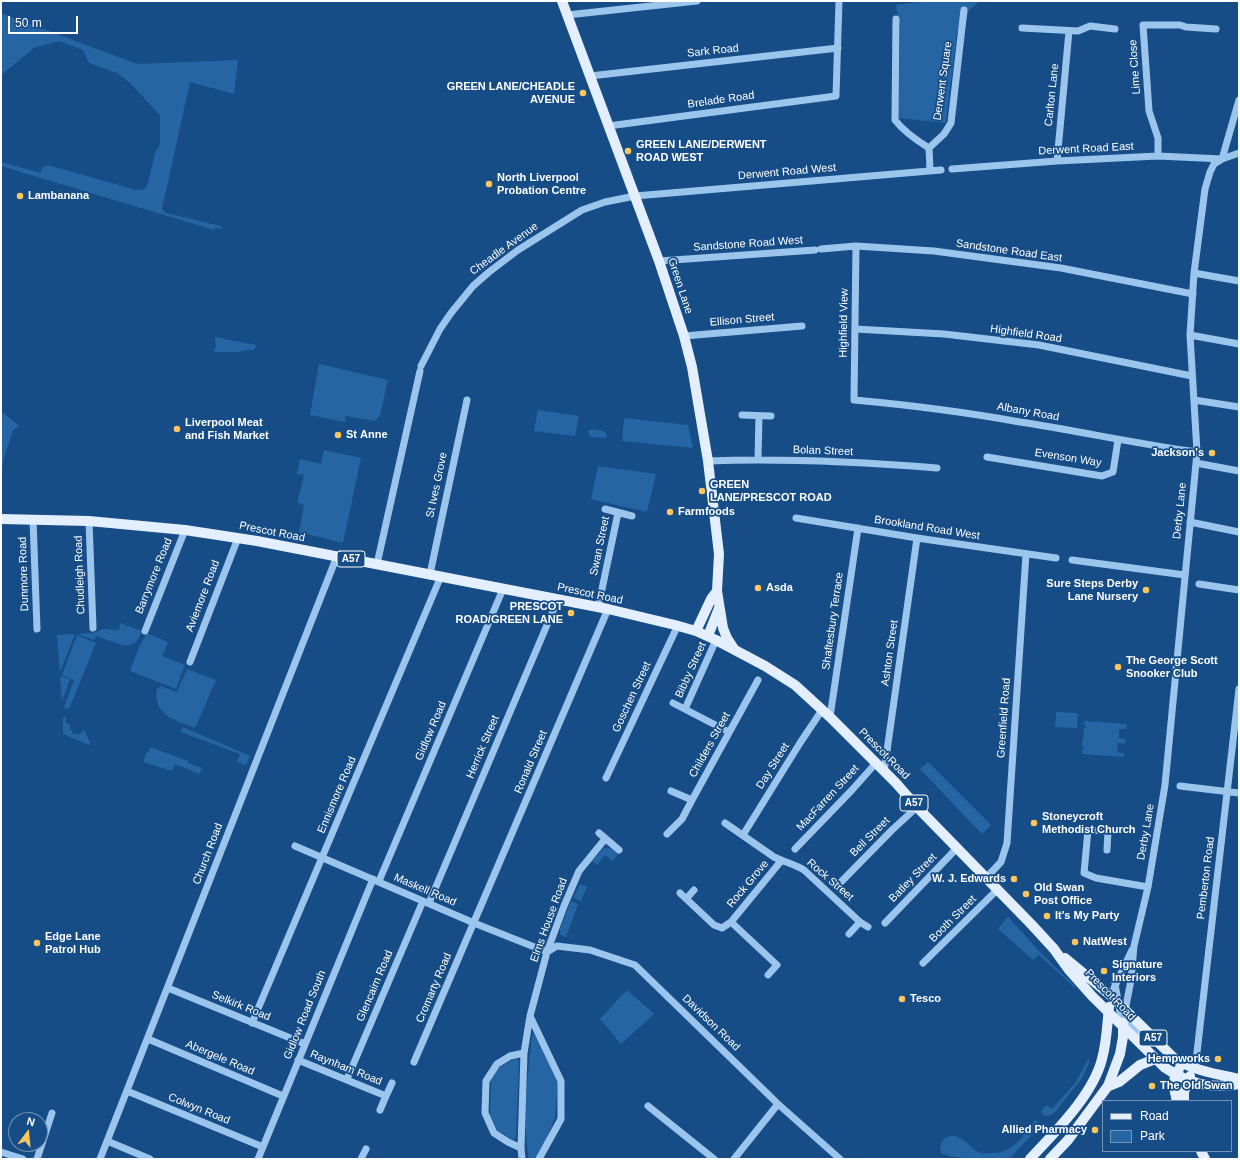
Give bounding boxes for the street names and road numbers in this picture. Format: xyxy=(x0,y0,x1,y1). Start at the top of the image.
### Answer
street label: Lime Close xyxy=(1126,39,1144,95)
street label: Derwent Square xyxy=(931,41,955,121)
street label: Sark Road xyxy=(686,42,740,60)
street label: Carlton Lane xyxy=(1042,63,1062,127)
street label: Brelade Road xyxy=(687,89,755,111)
street label: Derwent Road East xyxy=(1038,140,1134,158)
street label: Derwent Road West xyxy=(737,161,837,183)
street label: Cheadle Avenue xyxy=(467,220,541,278)
street label: Sandstone Road West xyxy=(693,234,803,254)
street label: Sandstone Road East xyxy=(955,237,1063,265)
street label: Green Lane xyxy=(665,256,695,316)
street label: Highfield View xyxy=(837,288,851,358)
street label: Ellison Street xyxy=(709,311,775,329)
street label: Highfield Road xyxy=(989,322,1063,346)
street label: Albany Road xyxy=(996,400,1060,424)
street label: Bolan Street xyxy=(793,443,853,459)
street label: Evenson Way xyxy=(1034,446,1102,470)
street label: St Ives Grove xyxy=(424,451,450,519)
street label: Derby Lane xyxy=(1170,482,1190,540)
street label: Brookland Road West xyxy=(873,513,981,543)
street label: Swan Street xyxy=(587,515,613,577)
street label: Prescot Road xyxy=(238,519,306,545)
street label: Chudleigh Road xyxy=(72,535,88,615)
street label: Dunmore Road xyxy=(16,536,32,612)
street label: Barrymore Road xyxy=(133,536,175,616)
road number: A57 xyxy=(337,551,365,567)
street label: Aviemore Road xyxy=(183,558,223,634)
street label: Shaftesbury Terrace xyxy=(820,571,846,671)
street label: Prescot Road xyxy=(556,581,624,607)
street label: Ashton Street xyxy=(879,619,901,687)
street label: Bibby Street xyxy=(673,640,709,700)
street label: Goschen Street xyxy=(610,660,654,734)
street label: Greenfield Road xyxy=(995,678,1013,758)
street label: Gidlow Road xyxy=(413,699,449,763)
street label: Childers Street xyxy=(687,710,733,780)
street label: Herrick Street xyxy=(464,713,502,781)
street label: Prescot Road xyxy=(856,726,912,782)
street label: Ronald Street xyxy=(512,728,550,796)
street label: Day Street xyxy=(754,740,792,792)
street label: Ennismore Road xyxy=(315,755,359,835)
street label: MacFarren Street xyxy=(794,762,862,834)
road number: A57 xyxy=(900,795,928,811)
street label: Derby Lane xyxy=(1135,803,1157,861)
street label: Bell Street xyxy=(847,814,893,860)
street label: Church Road xyxy=(190,821,226,887)
street label: Pemberton Road xyxy=(1194,836,1218,920)
street label: Batley Street xyxy=(886,851,940,905)
street label: Rock Street xyxy=(804,856,856,904)
street label: Rock Grove xyxy=(724,858,772,910)
street label: Maskell Road xyxy=(392,871,458,909)
street label: Elms House Road xyxy=(528,876,570,964)
street label: Booth Street xyxy=(927,893,979,945)
street label: Glencairn Road xyxy=(354,948,396,1024)
street label: Cromarty Road xyxy=(413,951,455,1025)
street label: Prescot Road xyxy=(1082,966,1138,1024)
street label: Gidlow Road South xyxy=(281,969,329,1061)
street label: Selkirk Road xyxy=(210,988,272,1024)
street label: Davidson Road xyxy=(679,992,743,1054)
road number: A57 xyxy=(1139,1030,1167,1046)
street label: Abergele Road xyxy=(184,1038,256,1078)
street label: Raynham Road xyxy=(308,1048,384,1088)
street label: Colwyn Road xyxy=(166,1091,232,1127)

